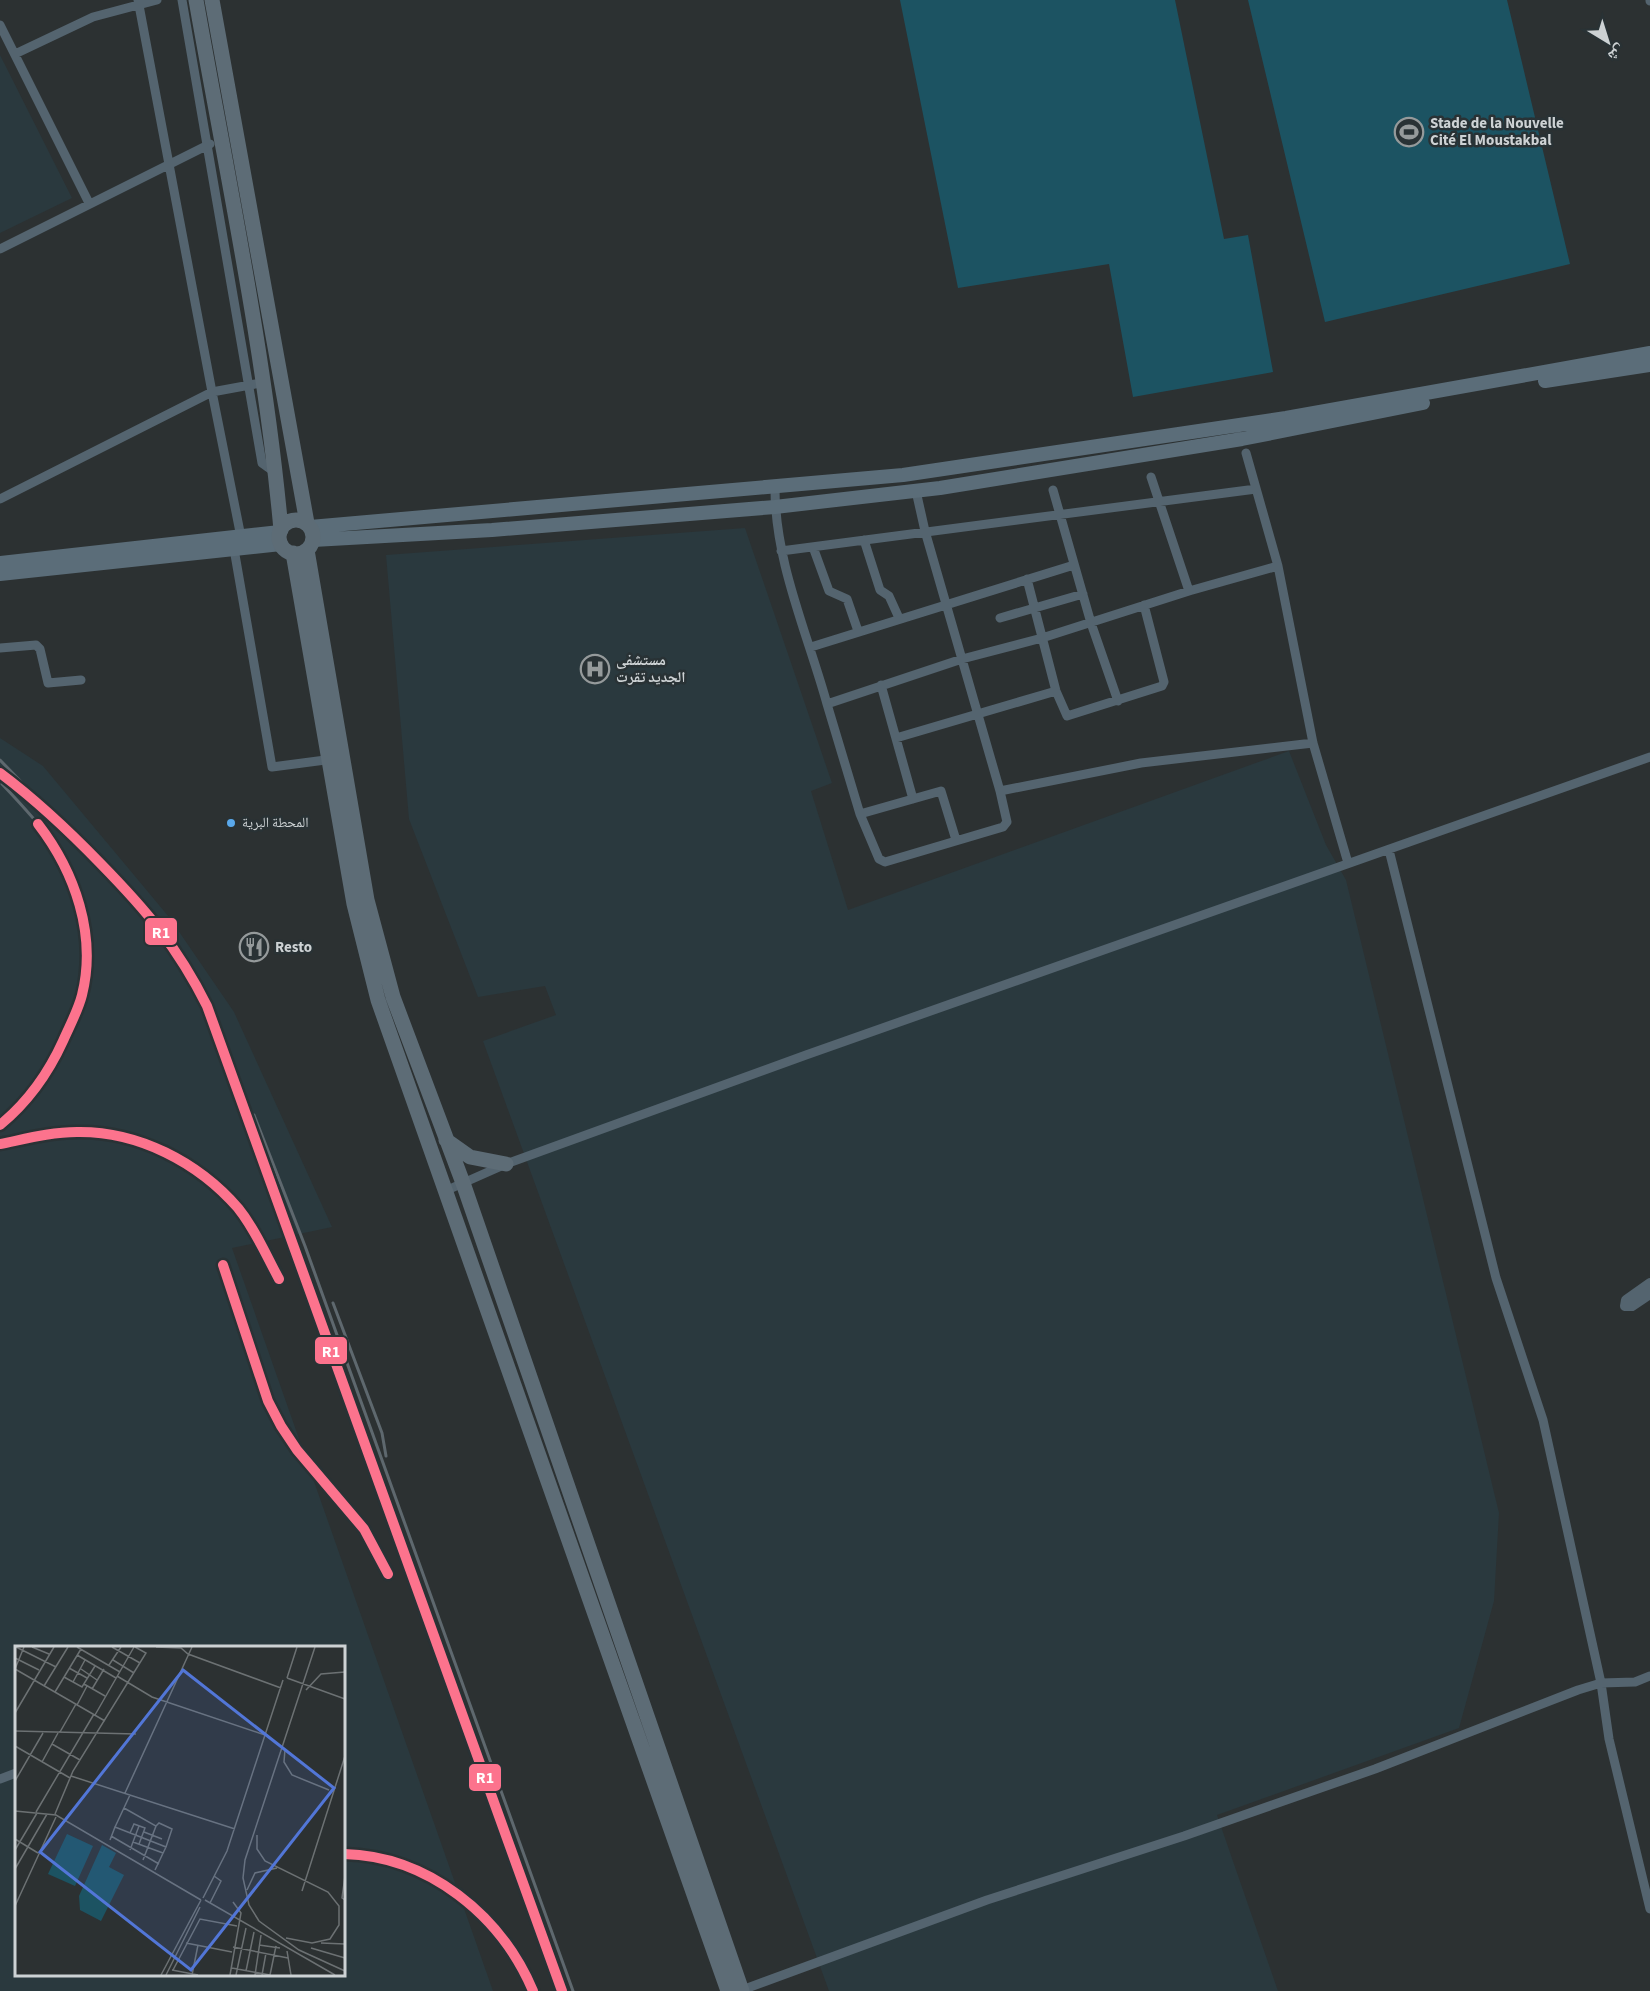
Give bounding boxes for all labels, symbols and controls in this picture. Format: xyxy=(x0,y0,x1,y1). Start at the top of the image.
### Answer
north arrow xyxy=(1578,12,1638,72)
text: ش xyxy=(1603,39,1630,67)
place label: Stade de la Nouvelle Cité El Moustakbal xyxy=(1430,113,1564,151)
sports icon: Stade de la Nouvelle Cité El Moustakbal xyxy=(1393,116,1425,148)
place label: مستشفى الجديد تقرت xyxy=(616,650,685,688)
hospital icon: مستشفى الجديد تقرت xyxy=(579,653,611,685)
place label: المحطة البرية xyxy=(242,813,309,833)
marker: المحطة البرية xyxy=(225,817,237,829)
line badge: R1 xyxy=(144,917,178,946)
text: R1 xyxy=(152,922,170,944)
restaurant icon: Resto xyxy=(238,931,270,963)
place label: Resto xyxy=(275,937,312,958)
line badge: R1 xyxy=(314,1336,348,1365)
text: R1 xyxy=(322,1341,340,1363)
inset map xyxy=(15,1646,345,1976)
line badge: R1 xyxy=(468,1763,502,1792)
text: R1 xyxy=(476,1767,494,1789)

